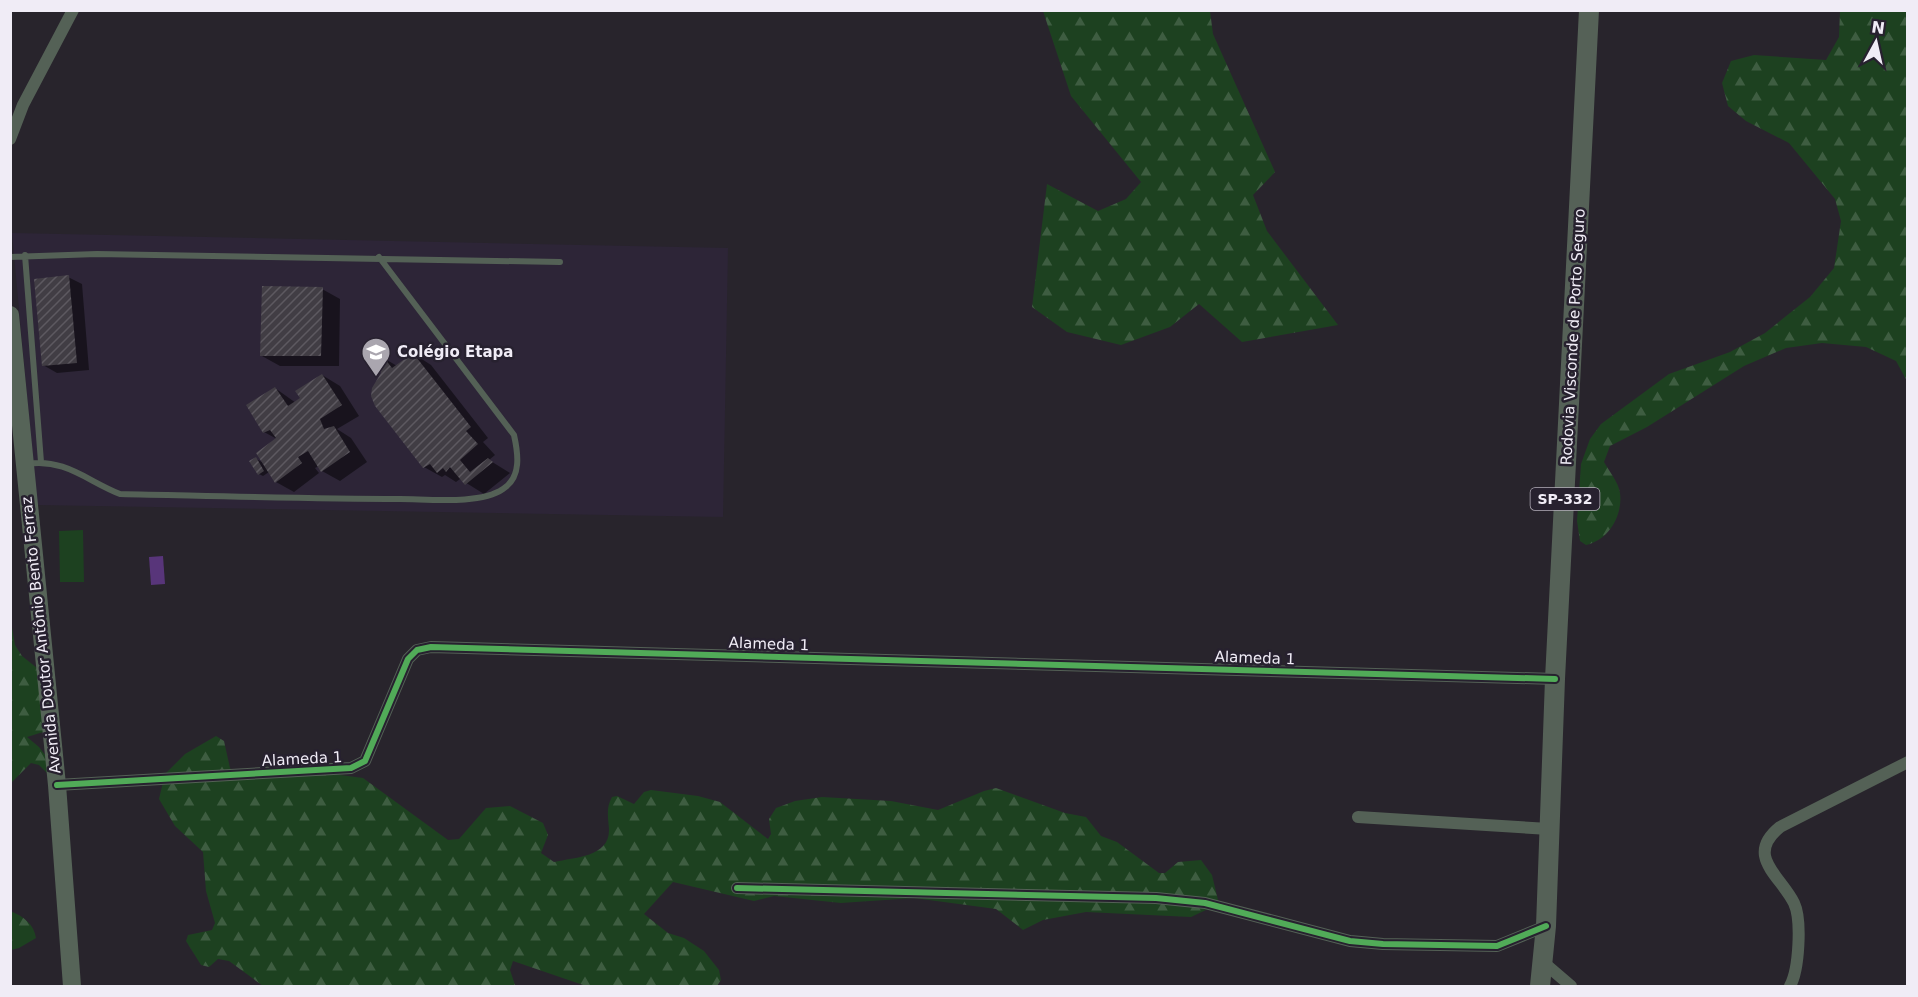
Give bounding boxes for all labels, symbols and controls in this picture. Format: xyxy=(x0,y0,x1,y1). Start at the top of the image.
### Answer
north arrow xyxy=(1846,12,1906,72)
text: N xyxy=(1870,17,1886,38)
street label: Rodovia Visconde de Porto Seguro xyxy=(1557,208,1589,466)
school or university icon: Colégio Etapa xyxy=(360,336,392,378)
place label: Colégio Etapa xyxy=(397,343,513,361)
road number: SP-332 xyxy=(1530,488,1600,510)
street label: Avenida Doutor Antônio Bento Ferraz xyxy=(17,496,64,774)
street label: Alameda 1 xyxy=(728,634,810,654)
street label: Alameda 1 xyxy=(1214,648,1296,668)
street label: Alameda 1 xyxy=(261,748,343,770)

